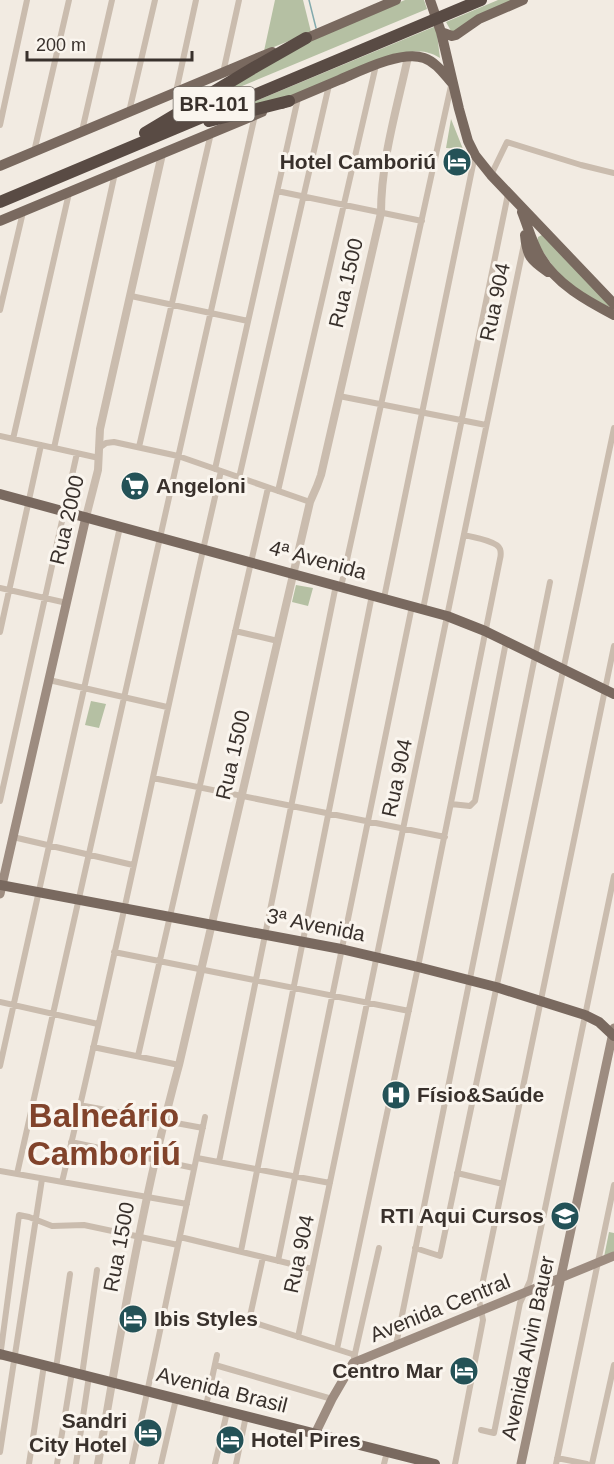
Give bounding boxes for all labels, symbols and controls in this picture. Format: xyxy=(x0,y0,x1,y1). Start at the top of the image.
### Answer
scale bar xyxy=(27,24,192,62)
text: 200 m xyxy=(36,35,86,55)
road number: BR-101 xyxy=(174,87,254,121)
hotel icon: Hotel Camboriú xyxy=(441,146,473,178)
place label: Hotel Camboriú xyxy=(280,150,436,173)
street label: Rua 1500 xyxy=(324,236,367,330)
street label: Rua 904 xyxy=(475,260,514,343)
supermarket icon: Angeloni xyxy=(119,470,151,502)
street label: Rua 2000 xyxy=(45,473,88,567)
place label: Angeloni xyxy=(156,474,246,497)
street label: 4ª Avenida xyxy=(267,536,370,584)
street label: Rua 1500 xyxy=(211,708,254,802)
street label: Rua 904 xyxy=(377,736,416,819)
street label: 3ª Avenida xyxy=(265,904,368,945)
hospital icon: Físio&Saúde xyxy=(380,1079,412,1111)
place label: Físio&Saúde xyxy=(417,1083,544,1106)
district label: Balneário Camboriú xyxy=(27,1097,181,1172)
street label: Rua 1500 xyxy=(99,1200,138,1294)
school or university icon: RTI Aqui Cursos xyxy=(549,1200,581,1232)
place label: RTI Aqui Cursos xyxy=(380,1204,544,1227)
street label: Rua 904 xyxy=(279,1212,318,1295)
street label: Avenida Alvin Bauer xyxy=(497,1254,558,1442)
street label: Avenida Central xyxy=(366,1269,513,1346)
hotel icon: Ibis Styles xyxy=(117,1303,149,1335)
place label: Ibis Styles xyxy=(154,1307,258,1330)
hotel icon: Centro Mar xyxy=(448,1355,480,1387)
place label: Centro Mar xyxy=(332,1359,443,1382)
street label: Avenida Brasil xyxy=(154,1362,290,1417)
place label: Sandri City Hotel xyxy=(29,1409,127,1456)
hotel icon: Sandri City Hotel xyxy=(132,1417,164,1449)
hotel icon: Hotel Pires xyxy=(214,1424,246,1456)
place label: Hotel Pires xyxy=(251,1428,361,1451)

